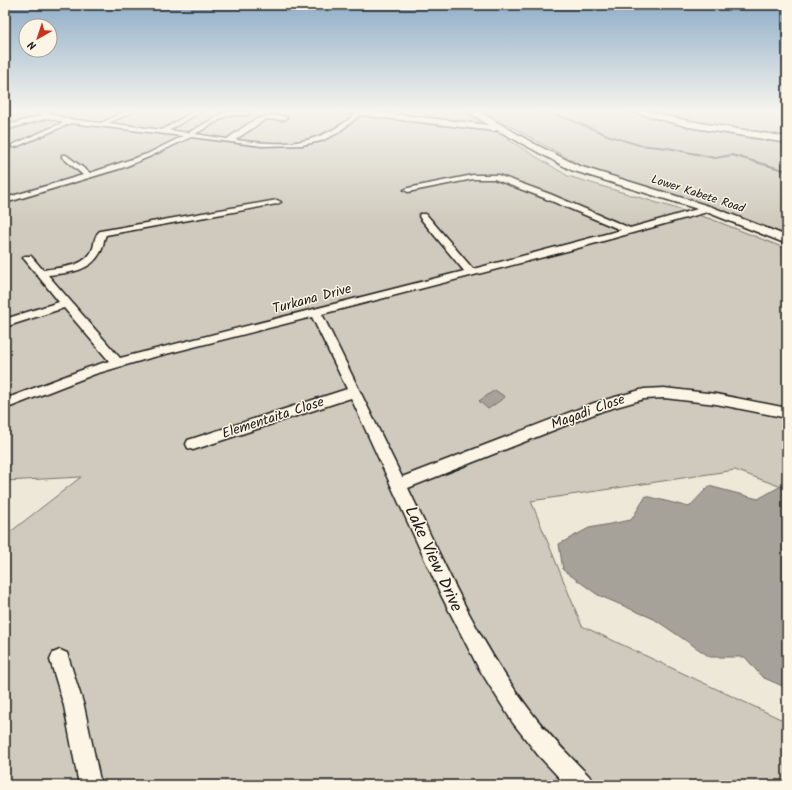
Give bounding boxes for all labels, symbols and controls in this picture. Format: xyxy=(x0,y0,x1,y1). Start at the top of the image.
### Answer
north arrow xyxy=(18,18,58,58)
text: N xyxy=(24,36,41,54)
street label: Lower Kabete Road xyxy=(649,170,748,218)
street label: Turkana Drive xyxy=(270,278,355,320)
street label: Magadi Close xyxy=(548,388,629,436)
street label: Elementaita Close xyxy=(219,391,328,445)
street label: Lake View Drive xyxy=(397,502,470,617)

